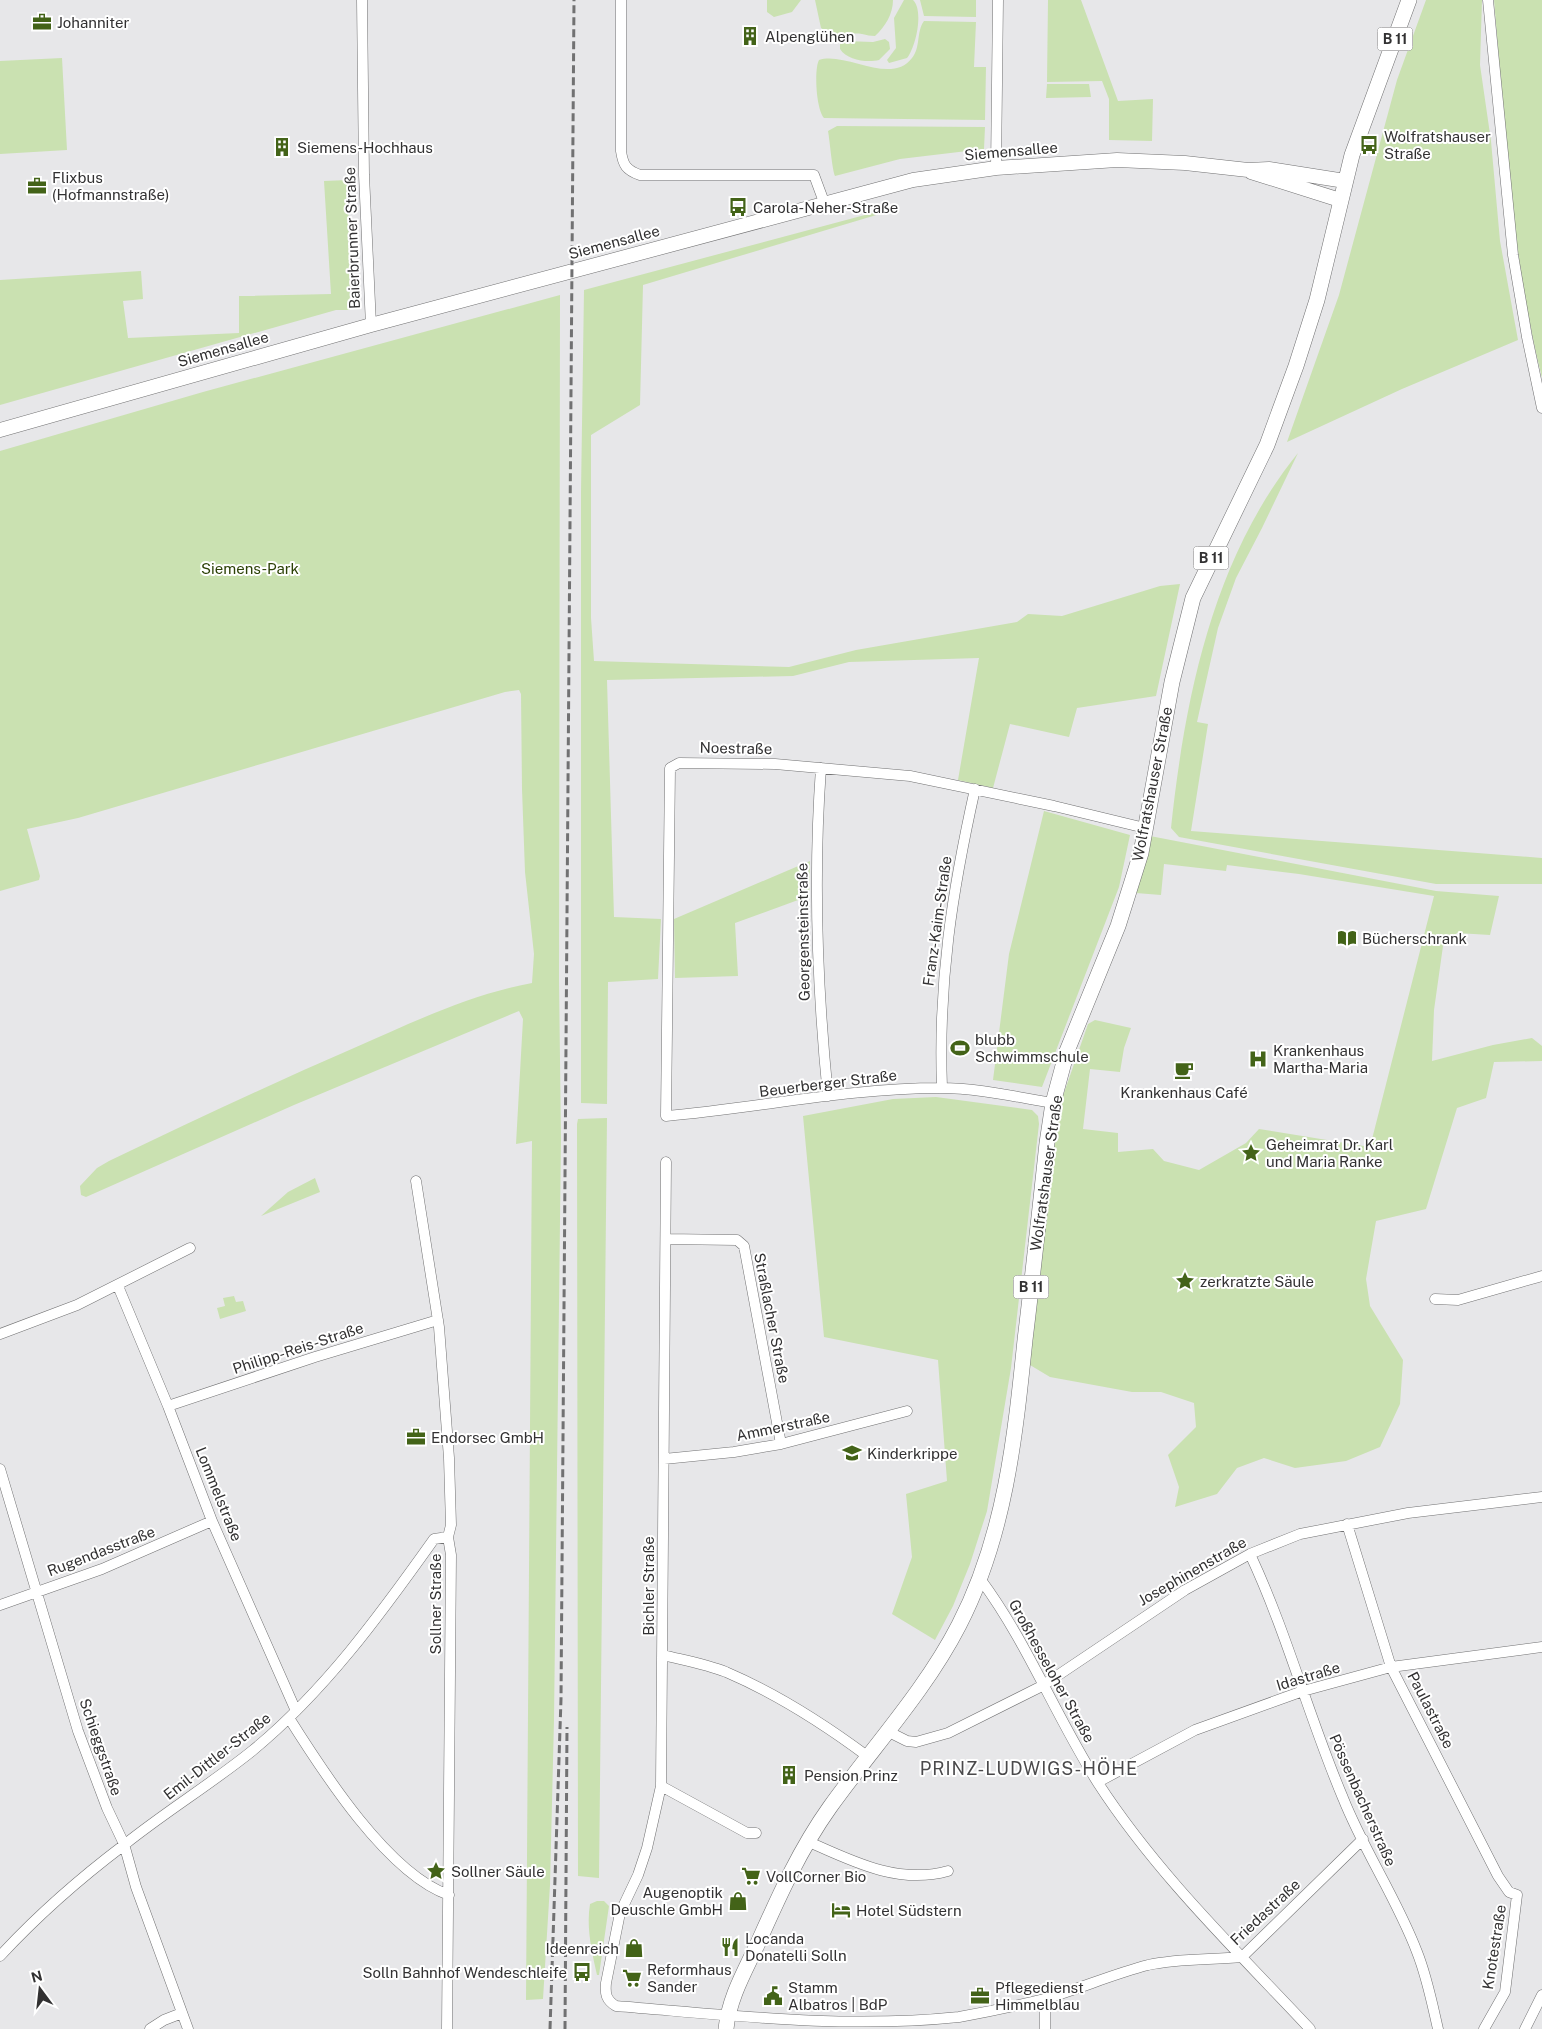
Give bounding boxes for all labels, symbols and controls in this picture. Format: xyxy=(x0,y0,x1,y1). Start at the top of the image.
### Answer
office icon: Johanniter xyxy=(31,11,53,33)
place label: Johanniter xyxy=(57,14,129,31)
building icon: Alpenglühen xyxy=(739,25,761,47)
place label: Alpenglühen xyxy=(765,28,854,45)
road number: B 11 xyxy=(1378,28,1412,50)
place label: Wolfratshauser Straße xyxy=(1384,128,1491,162)
bus stop icon: Wolfratshauser Straße xyxy=(1358,134,1380,156)
building icon: Siemens-Hochhaus xyxy=(271,136,293,158)
street label: Siemensallee xyxy=(964,138,1058,164)
place label: Siemens-Hochhaus xyxy=(297,139,433,156)
street label: Baierbrunner Straße xyxy=(341,167,363,309)
place label: Flixbus (Hofmannstraße) xyxy=(52,169,170,203)
office icon: Flixbus (Hofmannstraße) xyxy=(26,175,48,197)
bus stop icon: Carola-Neher-Straße xyxy=(727,196,749,218)
place label: Carola-Neher-Straße xyxy=(753,199,898,216)
street label: Siemensallee xyxy=(567,222,661,262)
street label: Siemensallee xyxy=(176,328,270,370)
road number: B 11 xyxy=(1194,546,1228,570)
park label: Siemens-Park xyxy=(201,560,299,577)
street label: Wolfratshauser Straße xyxy=(1129,705,1175,863)
street label: Noestraße xyxy=(700,739,772,757)
street label: Franz-Kaim-Straße xyxy=(919,855,955,987)
street label: Georgensteinstraße xyxy=(793,863,813,1001)
library icon: Bücherschrank xyxy=(1336,927,1358,949)
place label: Bücherschrank xyxy=(1362,930,1467,947)
place label: blubb Schwimmschule xyxy=(975,1031,1089,1065)
sports icon: blubb Schwimmschule xyxy=(949,1037,971,1059)
place label: Krankenhaus Martha-Maria xyxy=(1273,1042,1368,1076)
hospital icon: Krankenhaus Martha-Maria xyxy=(1247,1048,1269,1070)
cafe icon: Krankenhaus Café xyxy=(1173,1059,1195,1081)
street label: Beuerberger Straße xyxy=(758,1066,898,1100)
place label: Krankenhaus Café xyxy=(1120,1084,1248,1101)
street label: Wolfratshauser Straße xyxy=(1027,1094,1065,1252)
place label: Geheimrat Dr. Karl und Maria Ranke xyxy=(1266,1136,1393,1170)
place icon: Geheimrat Dr. Karl und Maria Ranke xyxy=(1240,1142,1262,1164)
street label: Straßlacher Straße xyxy=(751,1251,793,1385)
place icon: zerkratzte Säule xyxy=(1174,1270,1196,1292)
place label: zerkratzte Säule xyxy=(1200,1273,1314,1290)
road number: B 11 xyxy=(1014,1275,1048,1298)
street label: Philipp-Reis-Straße xyxy=(231,1319,365,1377)
street label: Ammerstraße xyxy=(735,1408,831,1444)
office icon: Endorsec GmbH xyxy=(405,1426,427,1448)
place label: Endorsec GmbH xyxy=(431,1429,544,1446)
school or university icon: Kinderkrippe xyxy=(841,1442,863,1464)
street label: Lommelstraße xyxy=(192,1444,246,1544)
place label: Kinderkrippe xyxy=(867,1445,957,1462)
street label: Rugendasstraße xyxy=(45,1523,157,1579)
street label: Josephinenstraße xyxy=(1135,1533,1249,1609)
street label: Bichler Straße xyxy=(640,1536,657,1636)
street label: Sollner Straße xyxy=(427,1554,444,1654)
street label: Großhesseloher Straße xyxy=(1006,1596,1098,1746)
street label: Idastraße xyxy=(1274,1658,1342,1694)
street label: Paulastraße xyxy=(1404,1669,1458,1751)
street label: Schieggstraße xyxy=(76,1696,126,1798)
street label: Emil-Dittler-Straße xyxy=(160,1709,274,1803)
street label: Pössenbacherstraße xyxy=(1326,1731,1400,1869)
district label: PRINZ-LUDWIGS-HÖHE xyxy=(920,1757,1138,1779)
building icon: Pension Prinz xyxy=(778,1764,800,1786)
place label: Pension Prinz xyxy=(804,1767,898,1784)
place icon: Sollner Säule xyxy=(425,1860,447,1882)
place label: Sollner Säule xyxy=(451,1863,545,1880)
supermarket icon: VollCorner Bio xyxy=(740,1865,762,1887)
place label: VollCorner Bio xyxy=(766,1868,866,1885)
street label: Friedastraße xyxy=(1227,1876,1303,1948)
place label: Augenoptik Deuschle GmbH xyxy=(611,1884,723,1918)
shop icon: Augenoptik Deuschle GmbH xyxy=(727,1890,749,1912)
hotel icon: Hotel Südstern xyxy=(830,1899,852,1921)
place label: Hotel Südstern xyxy=(856,1902,962,1919)
street label: Knotestraße xyxy=(1479,1903,1509,1991)
place label: Locanda Donatelli Solln xyxy=(745,1930,847,1964)
restaurant icon: Locanda Donatelli Solln xyxy=(719,1936,741,1958)
shop icon: Ideenreich xyxy=(623,1937,645,1959)
place label: Ideenreich xyxy=(546,1940,619,1957)
bus stop icon: Solln Bahnhof Wendeschleife xyxy=(571,1961,593,1983)
place label: Reformhaus Sander xyxy=(647,1961,731,1995)
north arrow xyxy=(15,1964,65,2014)
place label: Solln Bahnhof Wendeschleife xyxy=(362,1964,567,1981)
text: N xyxy=(29,1967,44,1986)
supermarket icon: Reformhaus Sander xyxy=(621,1967,643,1989)
place label: Stamm Albatros | BdP xyxy=(788,1979,888,2013)
place label: Pflegedienst Himmelblau xyxy=(995,1979,1084,2013)
public building icon: Stamm Albatros | BdP xyxy=(762,1985,784,2007)
office icon: Pflegedienst Himmelblau xyxy=(969,1985,991,2007)

